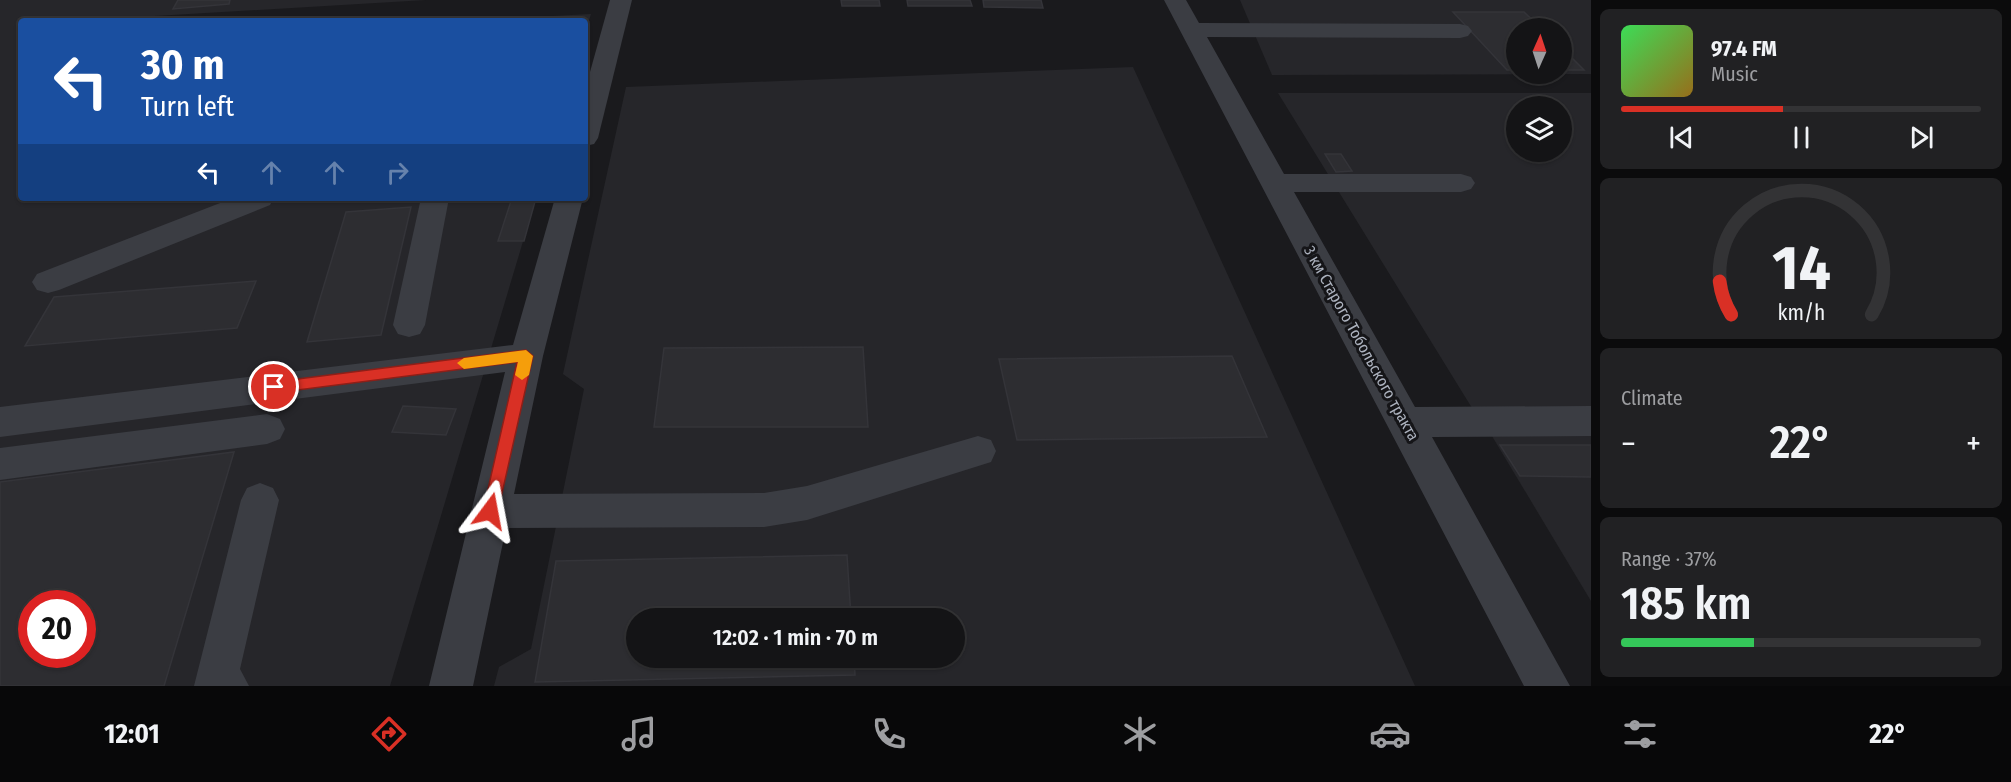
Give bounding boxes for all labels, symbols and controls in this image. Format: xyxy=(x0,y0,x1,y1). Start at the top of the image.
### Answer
north arrow xyxy=(1506,18,1572,84)
map controls xyxy=(1506,18,1572,162)
text: 97.4 FM xyxy=(1711,35,1777,62)
text: 30 m xyxy=(141,40,225,90)
icon: left xyxy=(42,42,120,120)
text: Music xyxy=(1711,62,1758,86)
text: Turn left xyxy=(141,91,234,123)
button: layers xyxy=(1506,96,1572,162)
icon: previous xyxy=(1665,121,1698,154)
icon: pause xyxy=(1785,121,1818,154)
icon: next xyxy=(1905,121,1938,154)
icon: left xyxy=(192,156,225,189)
icon: ahead xyxy=(255,156,288,189)
icon: ahead xyxy=(318,156,351,189)
icon: right xyxy=(381,156,414,189)
text: 14 xyxy=(1772,232,1830,307)
street label: 3 км Старого Тобольского тракта xyxy=(1300,243,1423,444)
text: km/h xyxy=(1777,301,1825,327)
pin xyxy=(248,361,299,412)
icon: arrive xyxy=(257,370,290,403)
text: Climate xyxy=(1621,386,1683,410)
text: 22° xyxy=(1770,416,1832,470)
text: − xyxy=(1621,424,1636,464)
text: + xyxy=(1966,424,1981,464)
position arrow xyxy=(458,479,522,543)
text: Range · 37% xyxy=(1621,547,1717,571)
text: 185 km xyxy=(1621,577,1751,631)
speed limit sign: 20 xyxy=(18,590,96,668)
text: 12:02 · 1 min · 70 m xyxy=(713,624,878,651)
icon: directions xyxy=(368,713,410,755)
icon: music xyxy=(618,713,660,755)
icon: phone xyxy=(868,713,910,755)
icon: climate xyxy=(1119,713,1161,755)
icon: car xyxy=(1369,713,1411,755)
icon: filters xyxy=(1619,713,1661,755)
text: 12:01 xyxy=(104,718,160,750)
text: 22° xyxy=(1869,718,1907,750)

